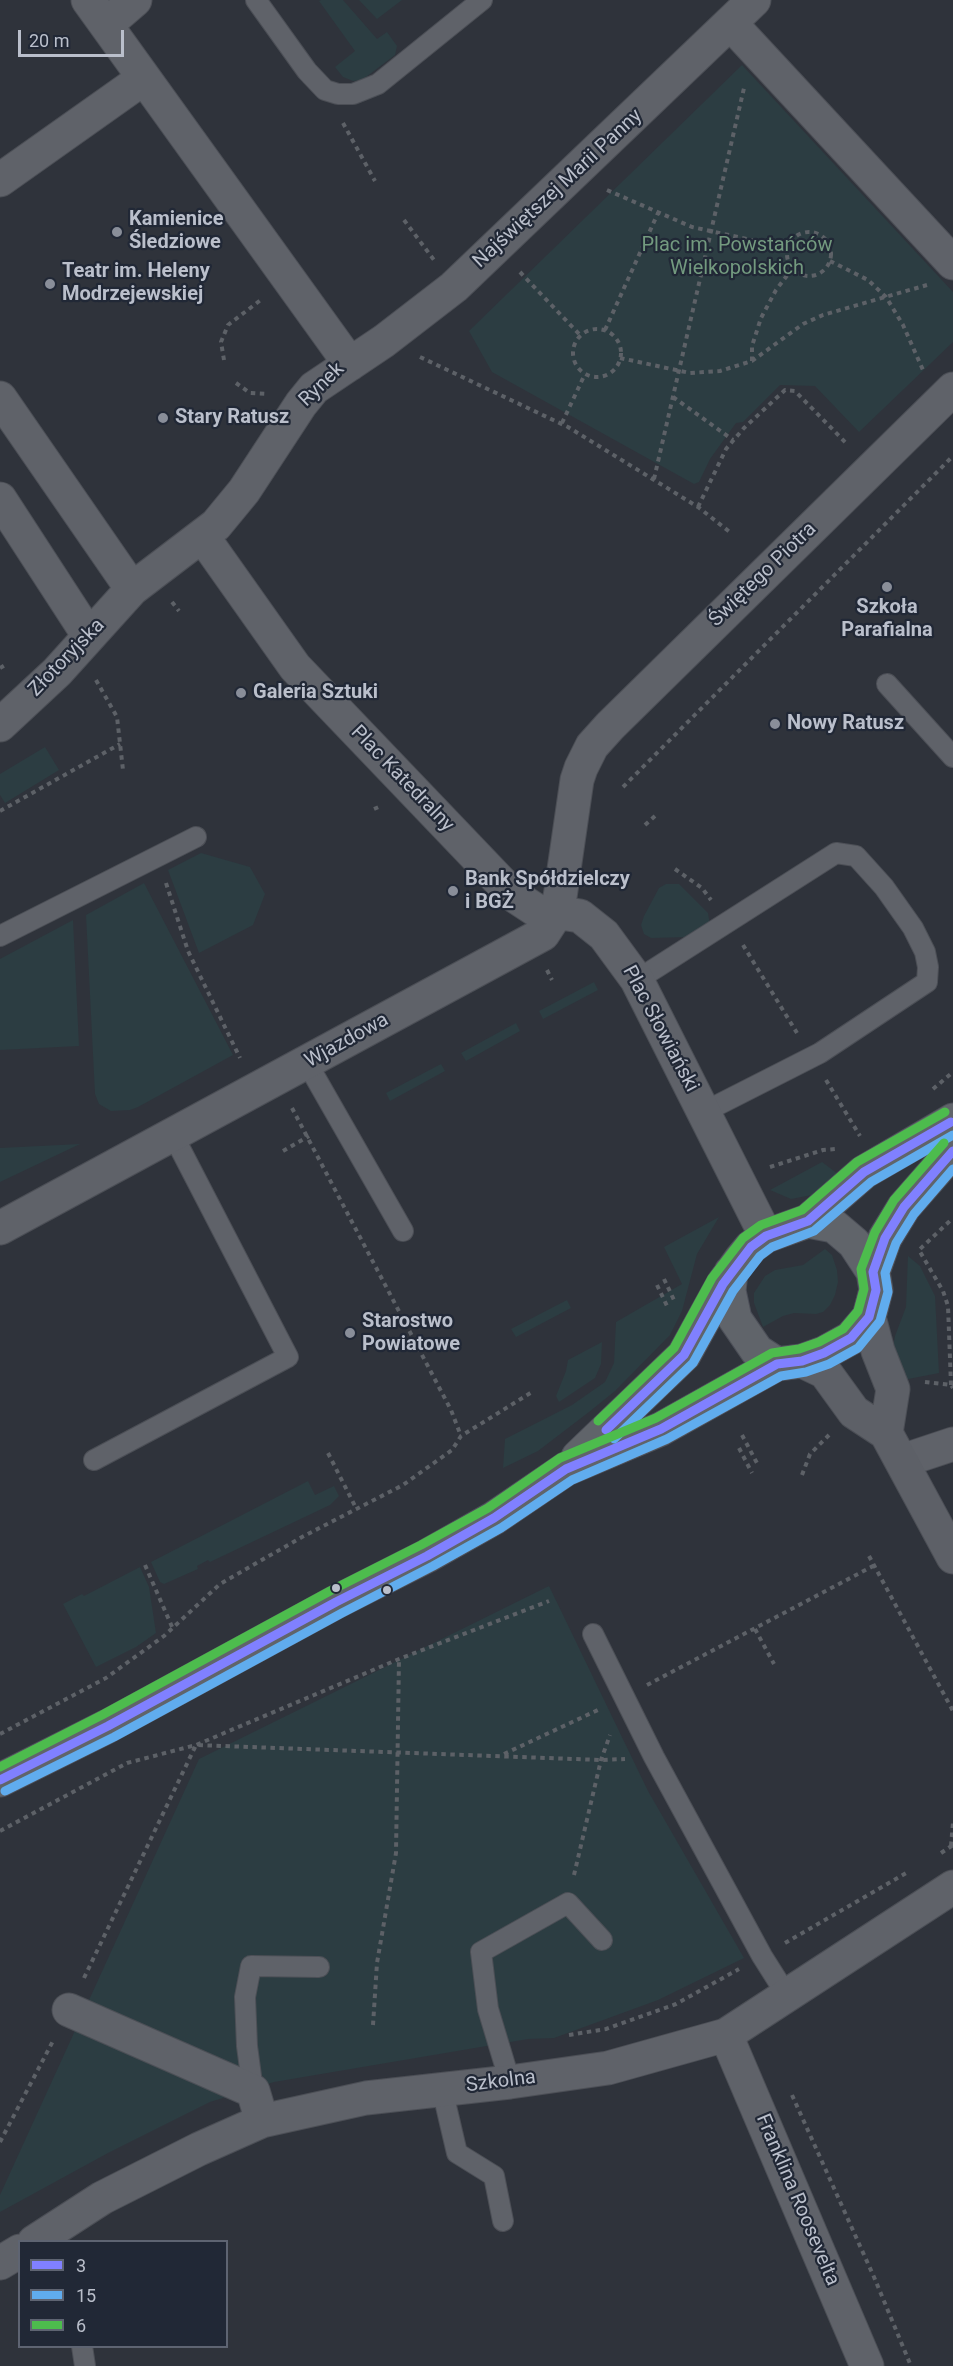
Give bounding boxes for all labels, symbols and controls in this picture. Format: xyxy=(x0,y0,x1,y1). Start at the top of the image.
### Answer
scale bar xyxy=(21,18,128,56)
text: 20 m xyxy=(29,30,69,51)
street label: Najświętszej Marii Panny xyxy=(468,104,648,274)
place label: Kamienice Śledziowe xyxy=(129,208,224,255)
marker: Kamienice Śledziowe xyxy=(110,225,124,239)
park label: Plac im. Powstańców Wielkopolskich xyxy=(641,234,833,281)
place label: Teatr im. Heleny Modrzejewskiej xyxy=(62,260,210,307)
marker: Teatr im. Heleny Modrzejewskiej xyxy=(43,277,57,291)
street label: Rynek xyxy=(294,358,350,412)
place label: Stary Ratusz xyxy=(175,406,289,430)
marker: Stary Ratusz xyxy=(156,411,170,425)
street label: Świętego Piotra xyxy=(704,518,822,632)
marker: Szkoła Parafialna xyxy=(880,580,894,594)
place label: Szkoła Parafialna xyxy=(841,596,933,643)
street label: Złotoryjska xyxy=(24,614,110,702)
place label: Galeria Sztuki xyxy=(253,681,378,705)
marker: Galeria Sztuki xyxy=(234,686,248,700)
place label: Nowy Ratusz xyxy=(787,712,904,736)
marker: Nowy Ratusz xyxy=(768,717,782,731)
street label: Plac Katedralny xyxy=(345,721,459,837)
place label: Bank Spółdzielczy i BGŻ xyxy=(465,868,630,915)
marker: Bank Spółdzielczy i BGŻ xyxy=(446,884,460,898)
street label: Plac Słowiański xyxy=(617,962,703,1096)
street label: Wjazdowa xyxy=(301,1008,393,1074)
place label: Starostwo Powiatowe xyxy=(362,1310,460,1357)
marker: Starostwo Powiatowe xyxy=(343,1326,357,1340)
unlabelled marker xyxy=(330,1582,342,1594)
unlabelled marker xyxy=(381,1584,393,1596)
street label: Szkolna xyxy=(465,2066,537,2098)
street label: Franklina Roosevelta xyxy=(750,2111,844,2289)
legend xyxy=(18,2240,228,2348)
text: 3 xyxy=(76,2255,86,2276)
text: 15 xyxy=(76,2285,96,2306)
text: 6 xyxy=(76,2315,86,2336)

